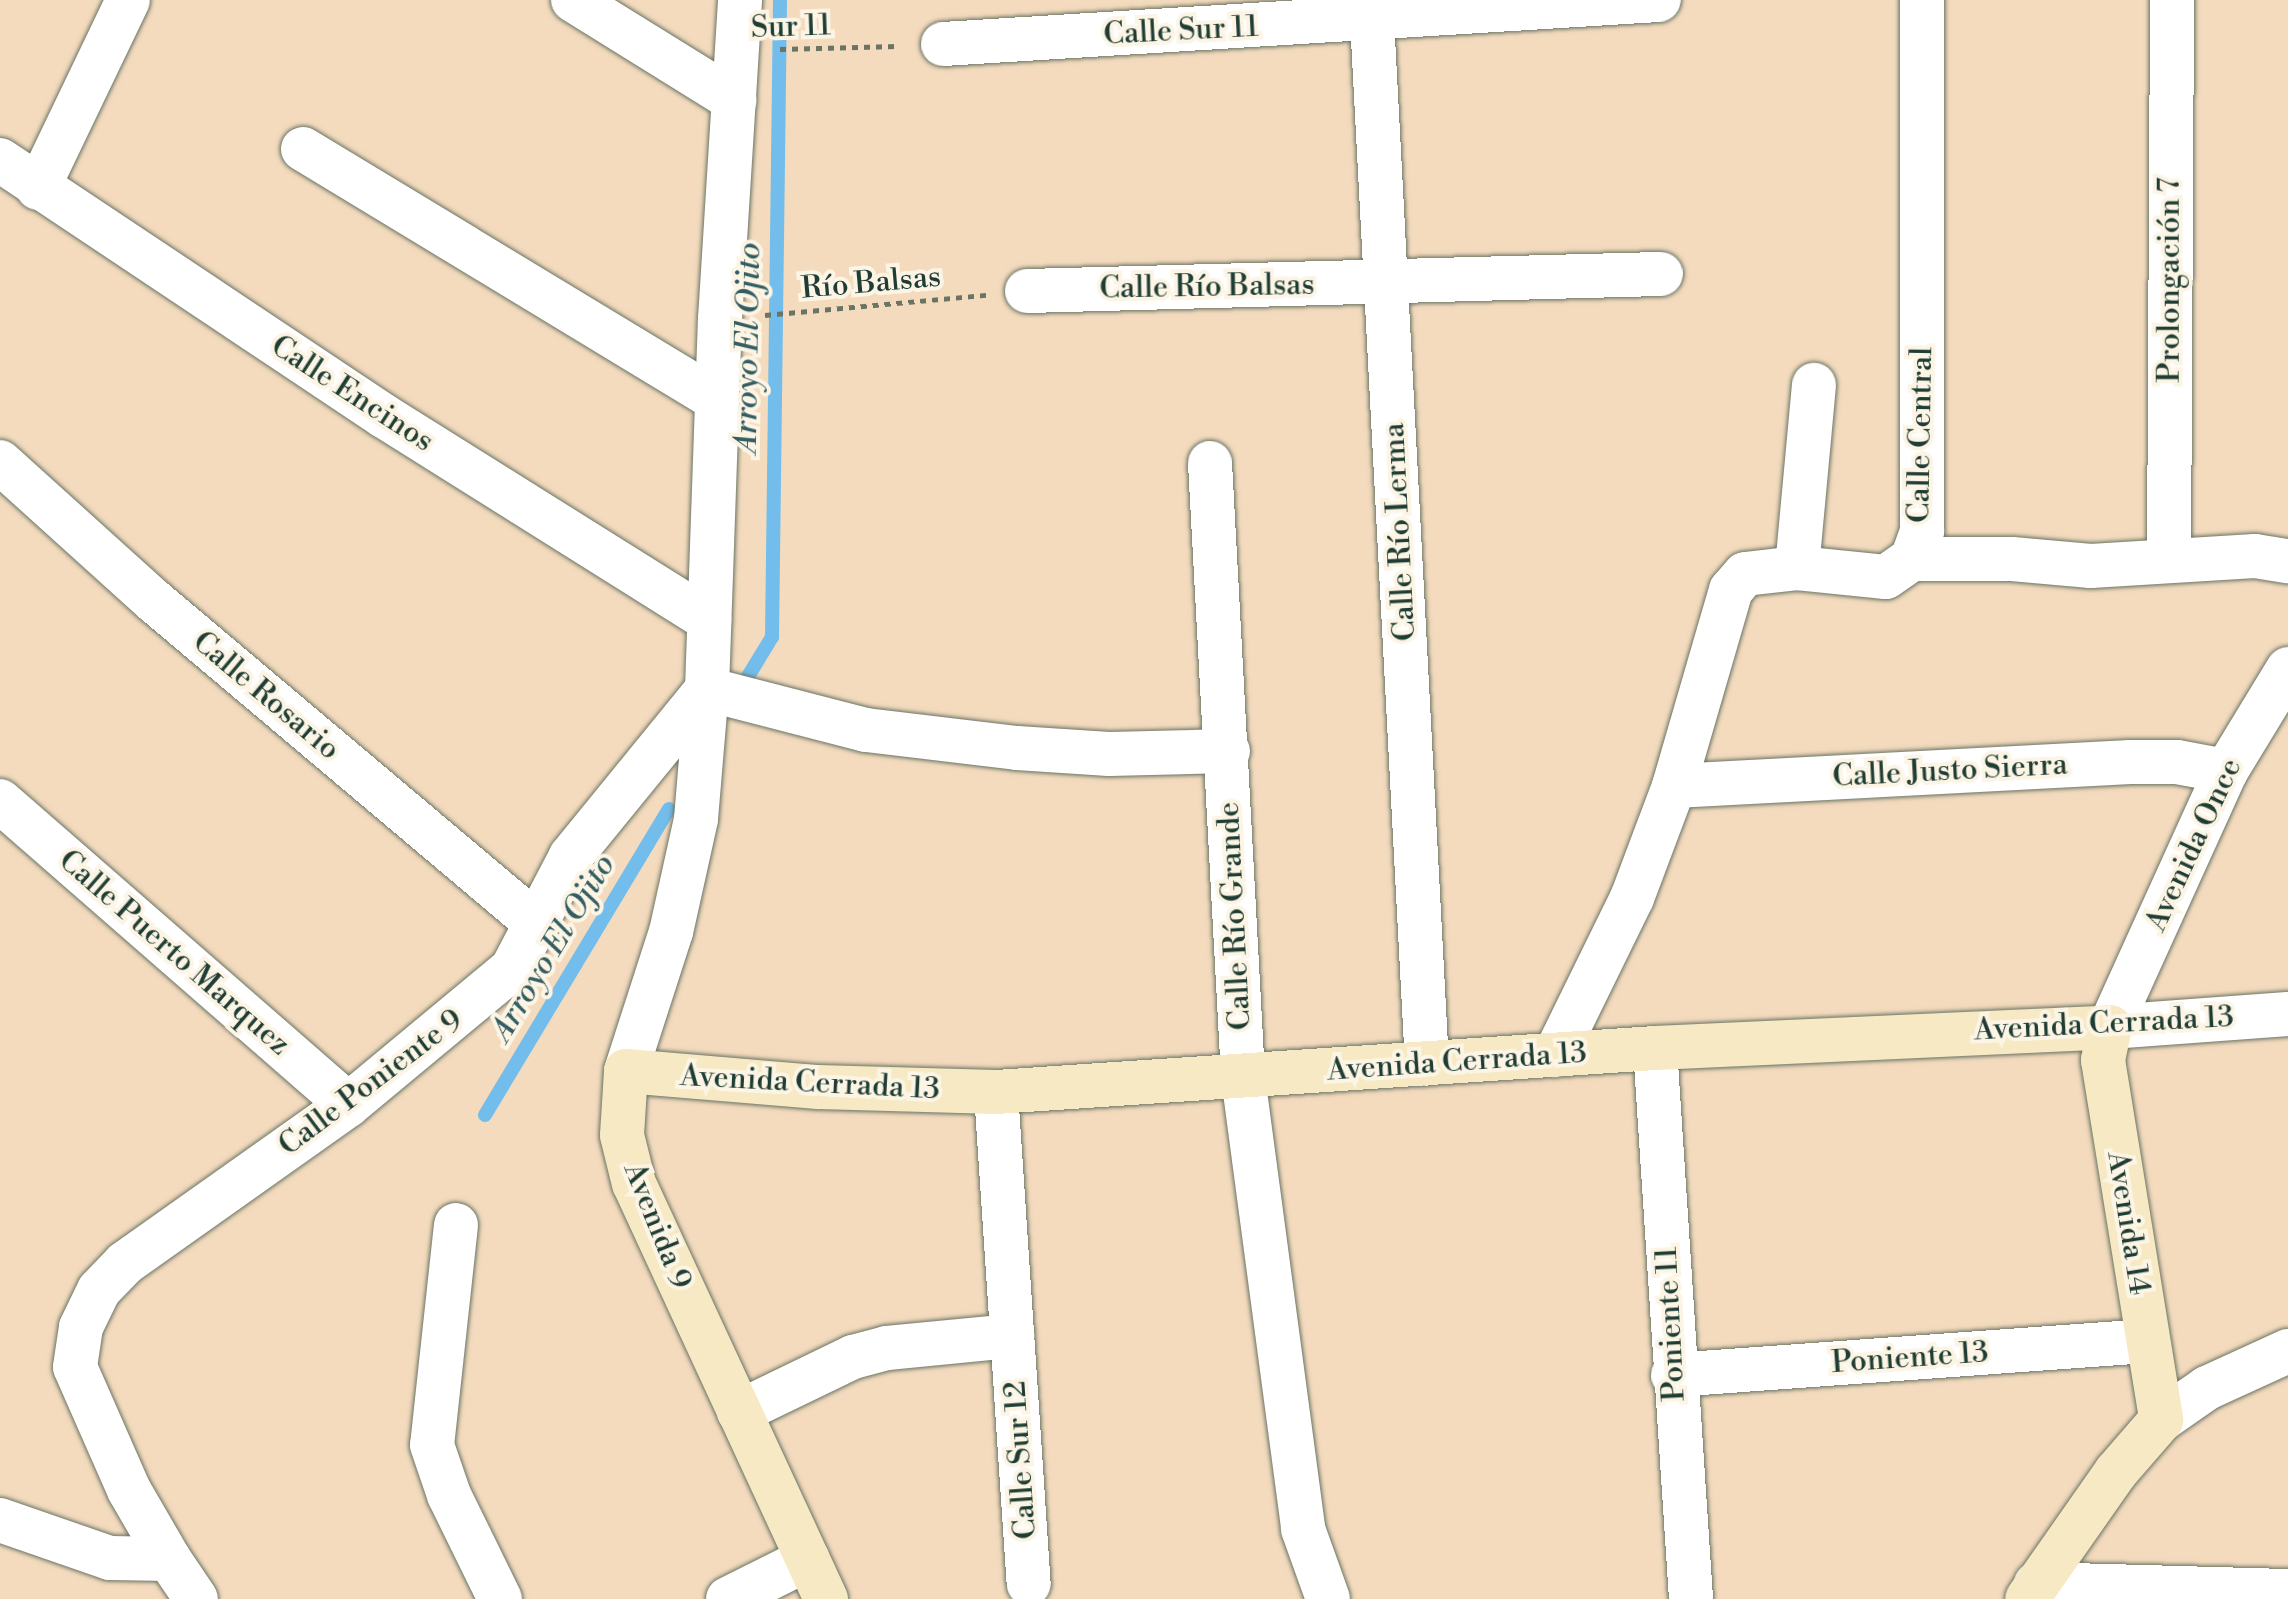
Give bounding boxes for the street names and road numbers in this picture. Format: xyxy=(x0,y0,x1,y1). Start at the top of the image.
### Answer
street label: Sur 11 xyxy=(750,8,832,46)
street label: Calle Sur 11 xyxy=(1103,9,1259,53)
street label: Prolongación 7 xyxy=(2152,177,2188,383)
street label: Río Balsas xyxy=(800,259,942,307)
street label: Calle Río Balsas xyxy=(1099,267,1315,307)
street label: Calle Encinos xyxy=(264,328,440,460)
street label: Calle Central xyxy=(1901,347,1941,523)
street label: Calle Río Lerma xyxy=(1376,422,1424,642)
street label: Calle Rosario xyxy=(185,624,347,768)
street label: Calle Justo Sierra xyxy=(1832,747,2068,795)
street label: Avenida Once xyxy=(2138,753,2250,937)
street label: Calle Río Grande xyxy=(1211,801,1259,1031)
street label: Calle Puerto Marquez xyxy=(51,843,297,1063)
street label: Avenida Cerrada 13 xyxy=(1973,999,2235,1049)
street label: Calle Poniente 9 xyxy=(272,1002,470,1164)
street label: Avenida Cerrada 13 xyxy=(1326,1035,1588,1089)
street label: Avenida Cerrada 13 xyxy=(679,1058,941,1108)
street label: Avenida 14 xyxy=(2099,1149,2157,1297)
street label: Avenida 9 xyxy=(615,1158,699,1294)
street label: Poniente 11 xyxy=(1649,1246,1693,1402)
street label: Poniente 13 xyxy=(1830,1335,1990,1381)
street label: Calle Sur 12 xyxy=(997,1379,1045,1541)

